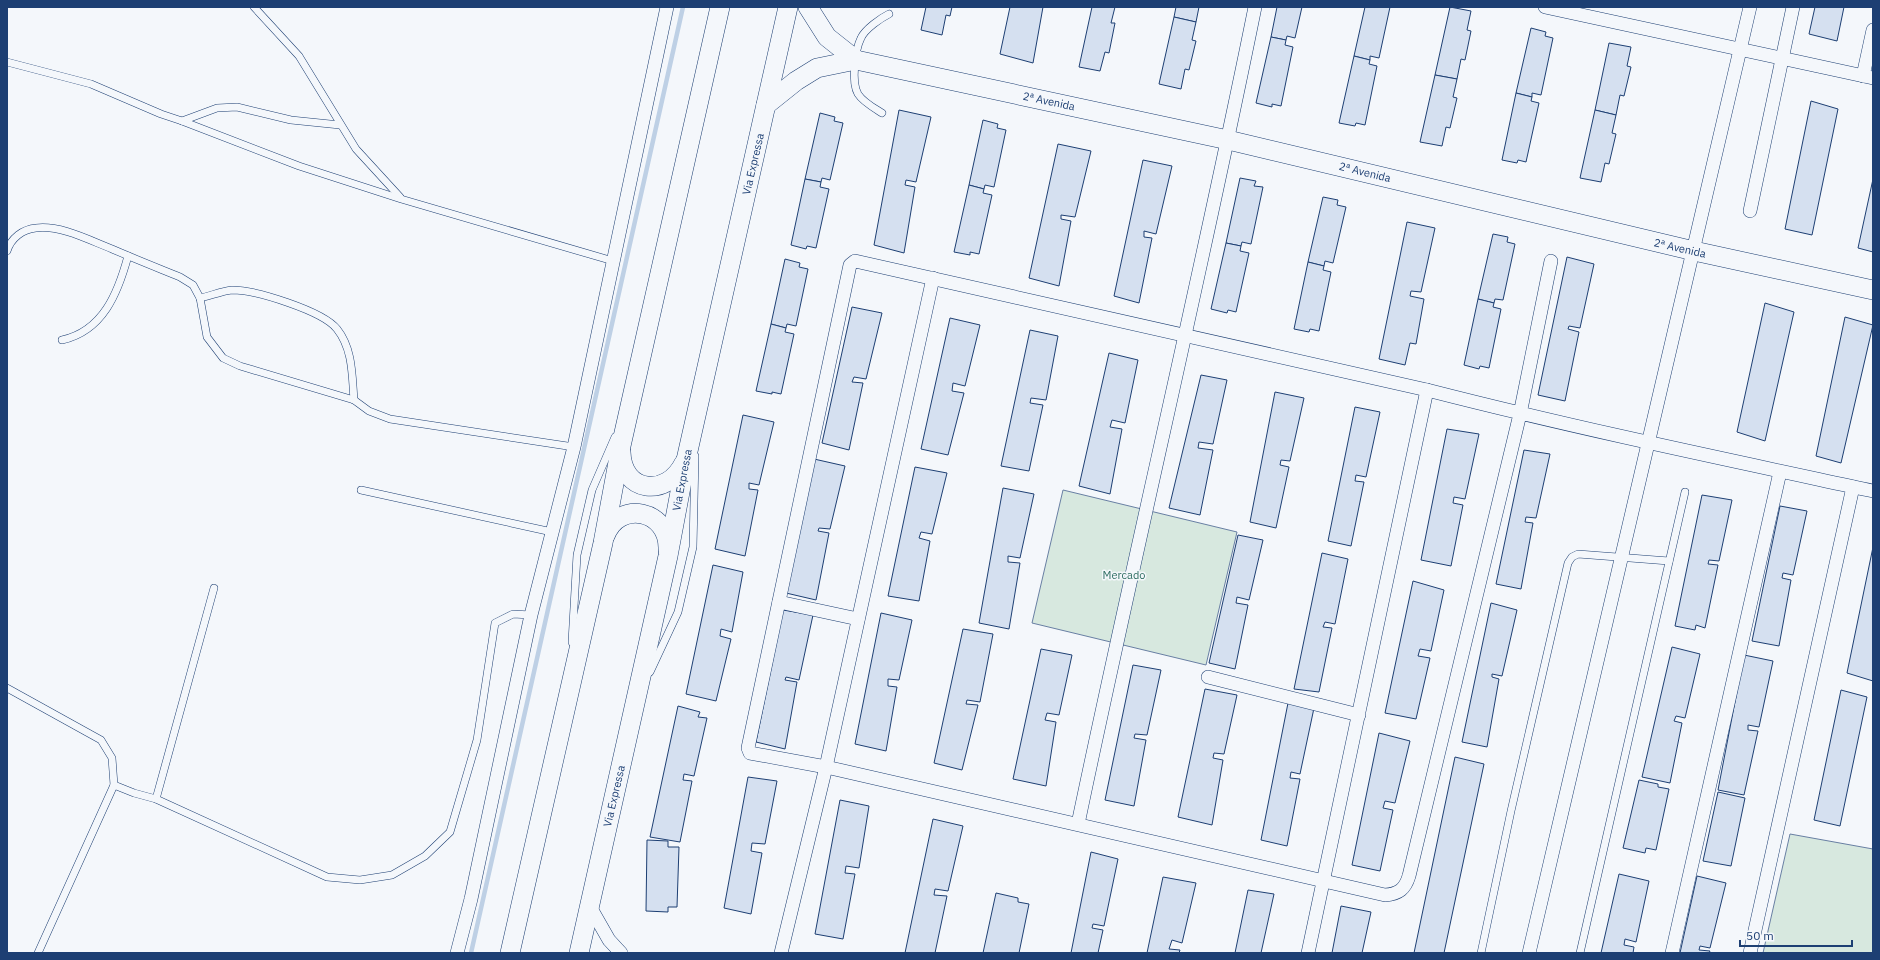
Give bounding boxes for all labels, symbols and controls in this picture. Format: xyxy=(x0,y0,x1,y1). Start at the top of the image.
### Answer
street label: 2ª Avenida xyxy=(1022,89,1077,113)
street label: Via Expressa xyxy=(739,132,767,196)
street label: 2ª Avenida xyxy=(1338,159,1393,185)
street label: 2ª Avenida xyxy=(1653,235,1708,261)
street label: Via Expressa xyxy=(669,448,695,512)
park label: Mercado xyxy=(1103,568,1145,582)
street label: Via Expressa xyxy=(600,764,628,828)
scale bar xyxy=(1740,922,1852,948)
text: 50 m xyxy=(1746,928,1774,943)

